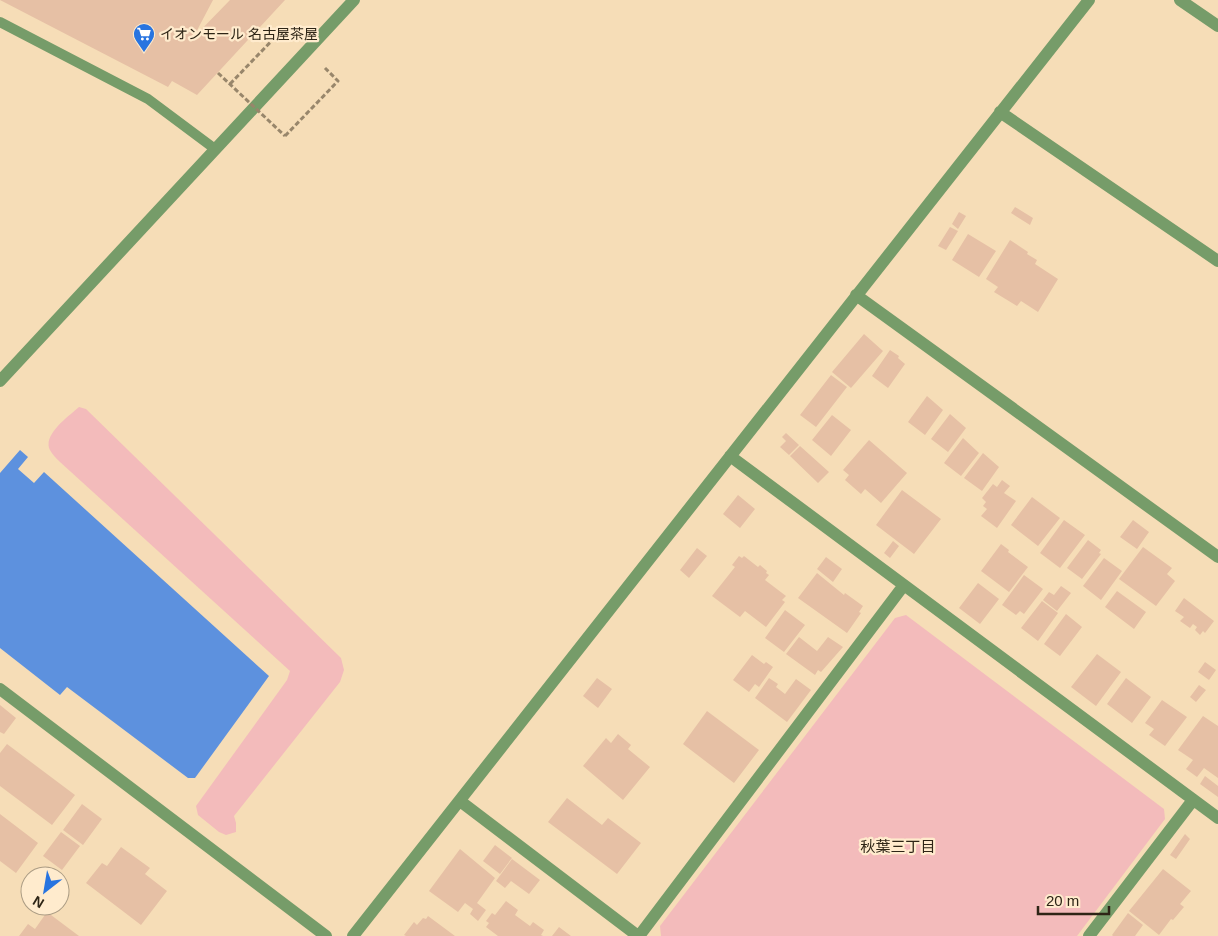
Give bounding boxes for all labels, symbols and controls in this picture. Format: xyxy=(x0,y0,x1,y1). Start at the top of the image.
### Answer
supermarket icon: イオンモール 名古屋茶屋 xyxy=(132,22,156,53)
place label: イオンモール 名古屋茶屋 xyxy=(160,26,318,42)
district label: 秋葉三丁目 xyxy=(860,838,936,855)
north arrow xyxy=(20,866,70,916)
scale bar xyxy=(1038,884,1109,916)
text: 20 m xyxy=(1046,892,1079,909)
text: N xyxy=(30,893,47,912)

